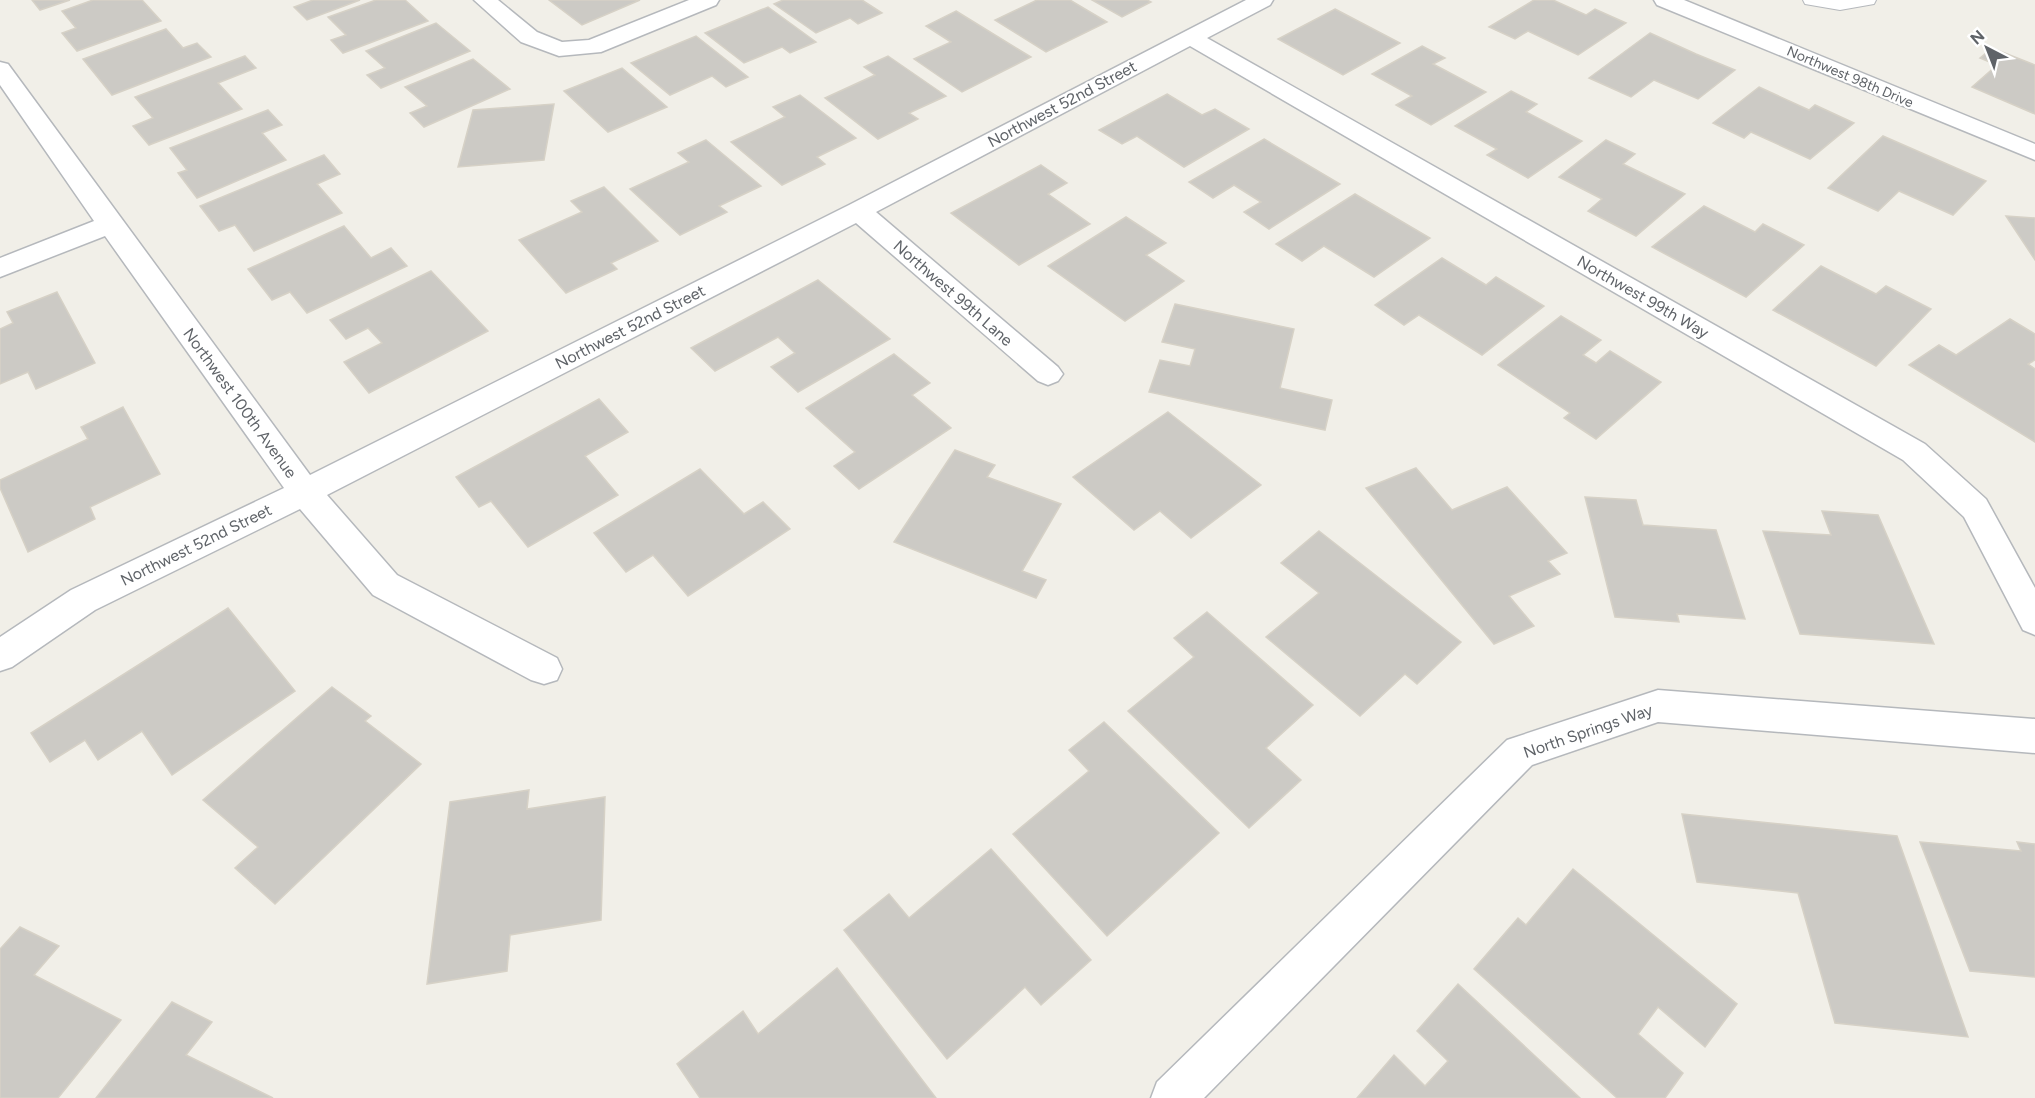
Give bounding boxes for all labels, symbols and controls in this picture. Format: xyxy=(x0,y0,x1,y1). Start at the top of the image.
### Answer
north arrow xyxy=(1957,18,2017,78)
text: N xyxy=(1966,26,1988,48)
street label: Northwest 98th Drive xyxy=(1784,43,1916,112)
street label: Northwest 52nd Street xyxy=(984,57,1140,151)
street label: Northwest 99th Lane xyxy=(890,236,1017,350)
street label: Northwest 99th Way xyxy=(1574,252,1713,343)
street label: Northwest 52nd Street xyxy=(552,281,708,373)
street label: Northwest 100th Avenue xyxy=(179,324,301,482)
street label: Northwest 52nd Street xyxy=(117,500,275,590)
street label: North Springs Way xyxy=(1521,700,1656,762)

